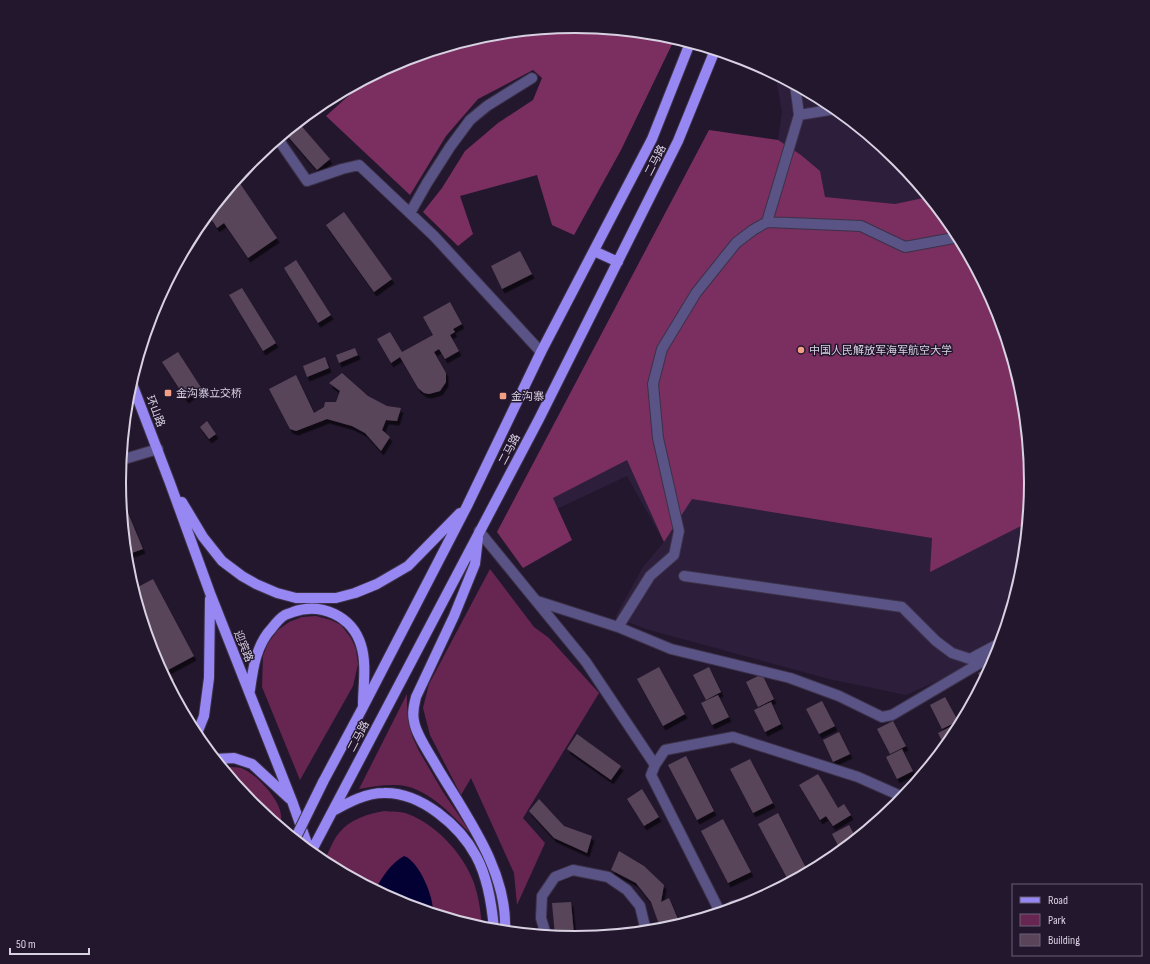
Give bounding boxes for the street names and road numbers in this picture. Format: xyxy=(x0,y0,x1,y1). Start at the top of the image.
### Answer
street label: 二马路 xyxy=(642,143,669,178)
street label: 环山路 xyxy=(144,393,168,429)
street label: 二马路 xyxy=(496,432,523,467)
street label: 迎宾路 xyxy=(231,628,256,664)
street label: 二马路 xyxy=(345,719,372,754)

